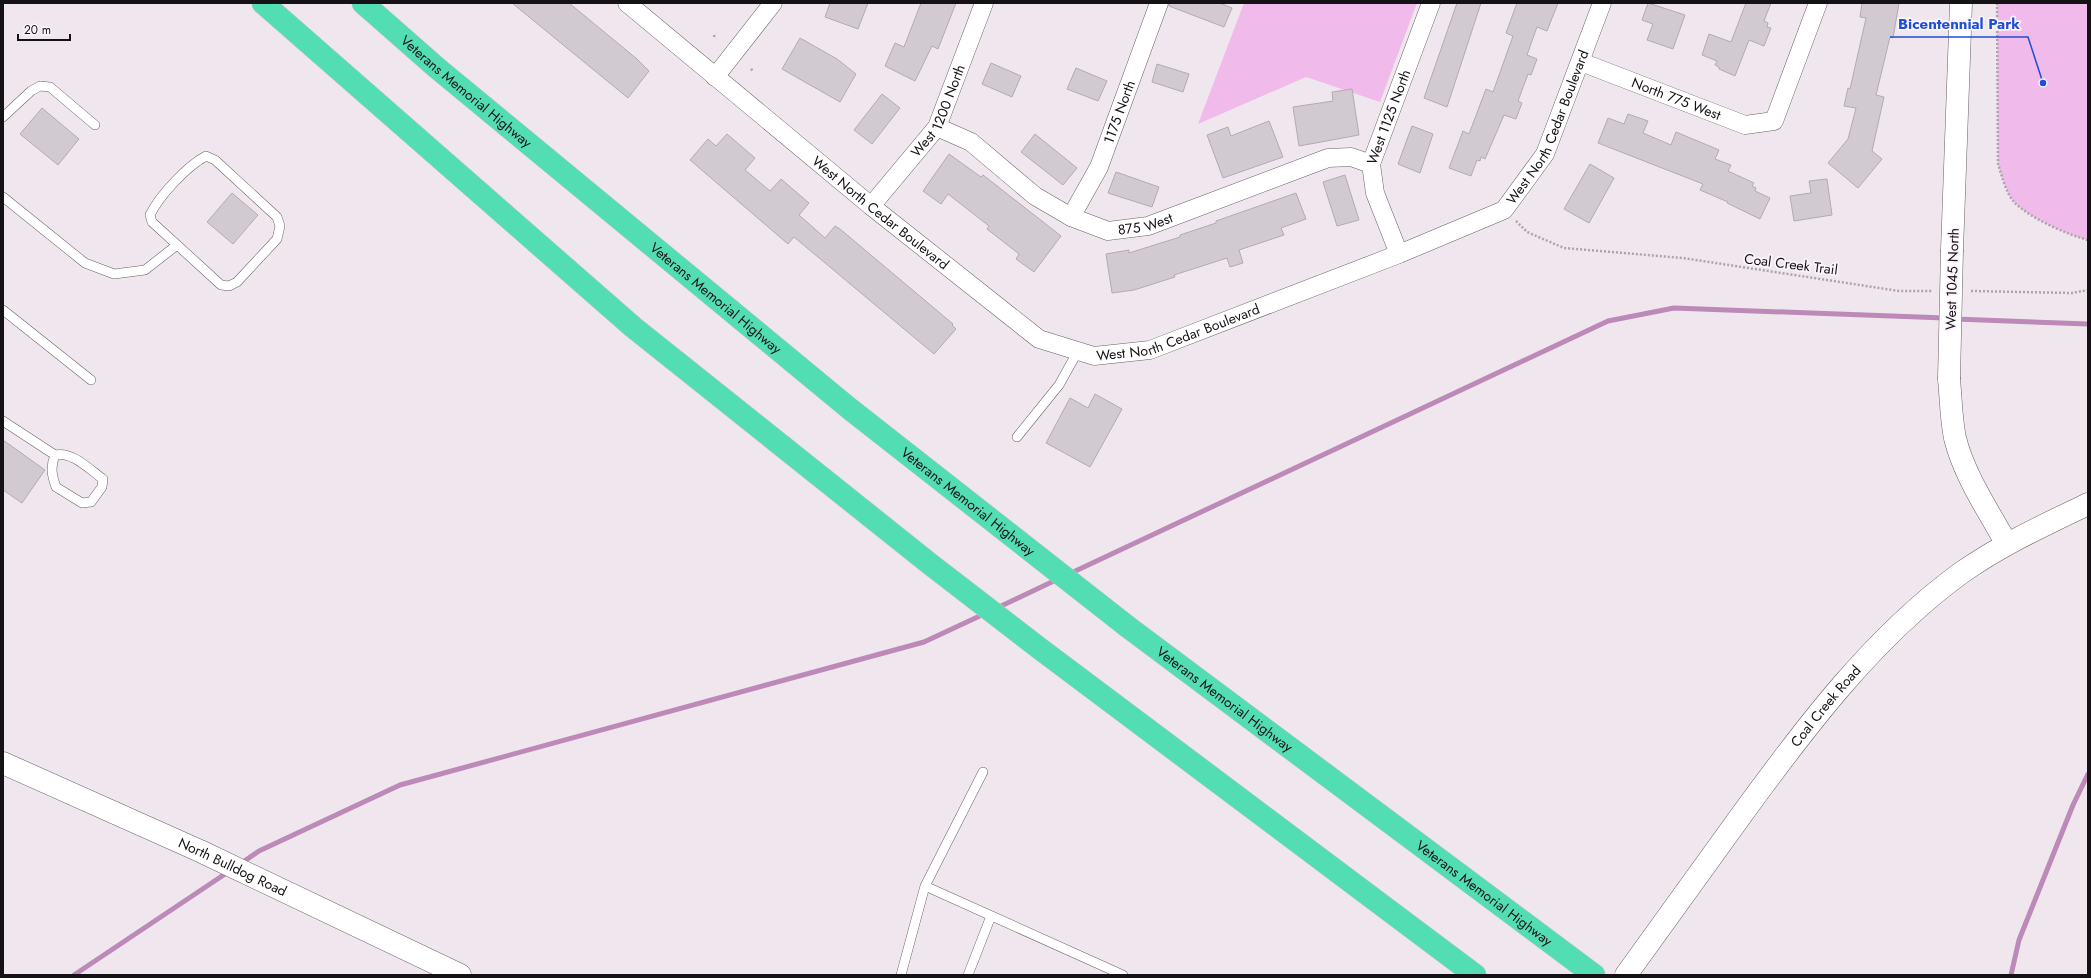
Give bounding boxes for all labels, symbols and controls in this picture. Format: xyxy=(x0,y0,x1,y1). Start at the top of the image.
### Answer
callout: Bicentennial Park xyxy=(1890,10,2028,37)
text: Bicentennial Park xyxy=(1898,13,2020,35)
scale bar xyxy=(18,16,70,42)
text: 20 m xyxy=(24,21,51,39)
street label: Veterans Memorial Highway xyxy=(396,31,537,153)
street label: West North Cedar Boulevard xyxy=(1501,47,1593,208)
street label: West 1200 North xyxy=(906,61,970,161)
street label: West 1125 North xyxy=(1362,67,1415,167)
street label: North 775 West xyxy=(1629,72,1724,125)
street label: 1175 North xyxy=(1098,77,1140,146)
street label: West North Cedar Boulevard xyxy=(808,151,953,274)
street label: 875 West xyxy=(1117,207,1176,240)
street label: West 1045 North xyxy=(1940,228,1964,330)
street label: Veterans Memorial Highway xyxy=(645,238,787,359)
street label: Coal Creek Trail xyxy=(1743,248,1839,280)
street label: West North Cedar Boulevard xyxy=(1095,299,1263,366)
street label: Veterans Memorial Highway xyxy=(897,442,1040,561)
street label: Veterans Memorial Highway xyxy=(1152,642,1298,757)
street label: Coal Creek Road xyxy=(1786,661,1865,751)
street label: North Bulldog Road xyxy=(175,833,290,901)
street label: Veterans Memorial Highway xyxy=(1412,835,1557,951)

